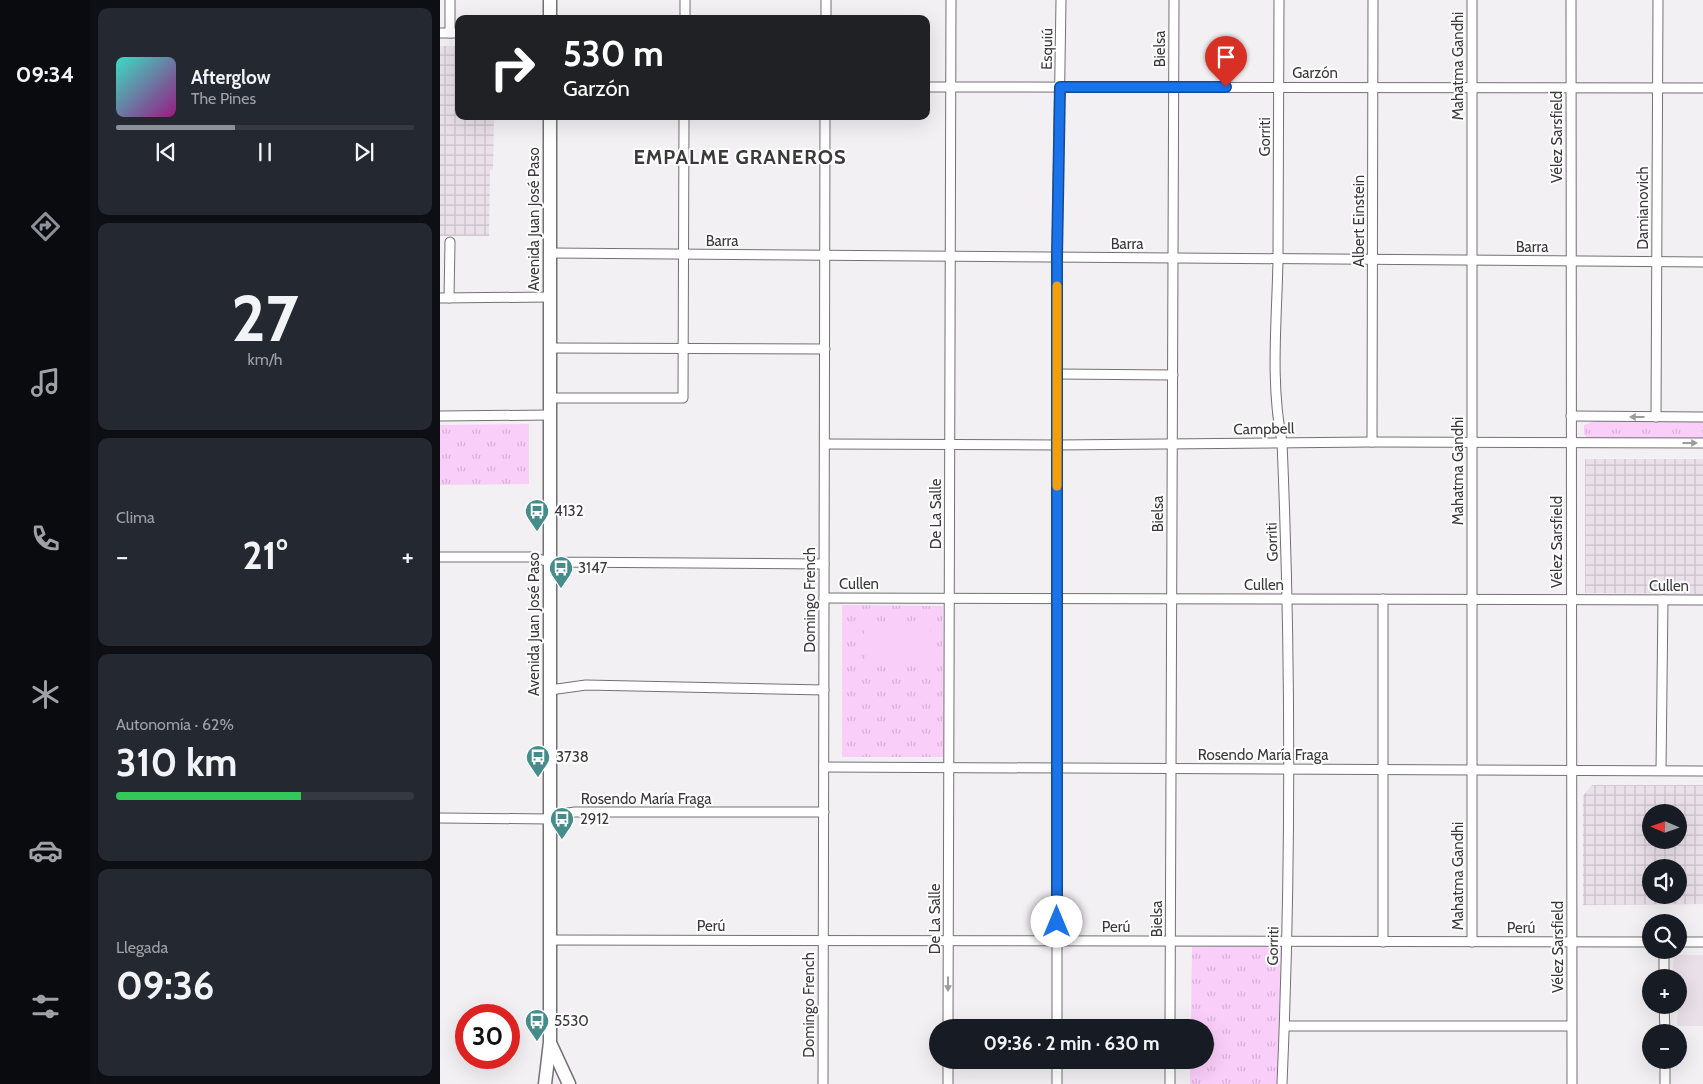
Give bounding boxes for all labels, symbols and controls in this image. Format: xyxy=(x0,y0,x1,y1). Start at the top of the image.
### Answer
street label: Mahatma Gandhi xyxy=(1449,12,1467,120)
street label: Esquiú xyxy=(1038,28,1056,70)
street label: Bielsa xyxy=(1151,30,1169,67)
text: 530 m xyxy=(563,32,664,75)
icon: right xyxy=(480,35,545,100)
pin xyxy=(1205,36,1247,87)
icon: arrive xyxy=(1212,43,1240,71)
text: 09:34 xyxy=(16,61,74,88)
street label: Garzón xyxy=(1292,64,1338,82)
text: Afterglow xyxy=(191,66,271,89)
text: Garzón xyxy=(563,75,630,102)
text: The Pines xyxy=(191,89,256,108)
street label: Vélez Sarsfield xyxy=(1548,91,1566,183)
street label: Gorriti xyxy=(1256,117,1274,157)
icon: previous xyxy=(152,138,180,166)
icon: pause xyxy=(251,138,279,166)
icon: next xyxy=(350,138,378,166)
district label: EMPALME GRANEROS xyxy=(633,145,847,169)
street label: Avenida Juan José Paso xyxy=(525,147,543,291)
street label: Damianovich xyxy=(1634,166,1652,250)
street label: Albert Einstein xyxy=(1350,175,1368,267)
icon: directions xyxy=(28,209,63,244)
street label: Barra xyxy=(706,232,739,250)
street label: Barra xyxy=(1111,235,1144,253)
street label: Barra xyxy=(1516,238,1549,256)
text: 27 xyxy=(231,278,299,357)
text: km/h xyxy=(247,350,283,369)
icon: music xyxy=(28,365,63,400)
one-way arrow xyxy=(1629,413,1645,421)
street label: Mahatma Gandhi xyxy=(1449,417,1467,525)
street label: Campbell xyxy=(1233,419,1295,439)
one-way arrow xyxy=(1682,439,1698,447)
street label: De La Salle xyxy=(927,478,945,549)
street label: Bielsa xyxy=(1149,495,1167,532)
street label: Vélez Sarsfield xyxy=(1548,496,1566,588)
bus stop icon: 4132 xyxy=(524,498,550,532)
place label: 4132 xyxy=(554,502,584,520)
text: Clima xyxy=(116,508,155,527)
icon: phone xyxy=(28,521,63,556)
street label: Gorriti xyxy=(1262,522,1282,562)
text: 21° xyxy=(242,532,288,579)
text: − xyxy=(116,539,128,573)
text: + xyxy=(402,539,414,573)
street label: Domingo French xyxy=(801,547,819,653)
street label: Avenida Juan José Paso xyxy=(525,552,543,696)
bus stop icon: 3147 xyxy=(548,555,574,589)
place label: 3147 xyxy=(578,559,608,577)
street label: Cullen xyxy=(839,575,879,593)
street label: Cullen xyxy=(1244,576,1284,594)
street label: Cullen xyxy=(1649,577,1689,595)
icon: climate xyxy=(28,677,63,712)
text: Autonomía · 62% xyxy=(116,715,234,734)
text: 310 km xyxy=(116,739,237,786)
bus stop icon: 3738 xyxy=(525,744,551,778)
street label: Rosendo María Fraga xyxy=(1198,746,1329,764)
place label: 3738 xyxy=(556,748,589,766)
street label: Rosendo María Fraga xyxy=(581,790,712,808)
north arrow xyxy=(1642,804,1688,849)
map controls xyxy=(1642,804,1687,1069)
bus stop icon: 2912 xyxy=(549,806,575,840)
place label: 2912 xyxy=(580,810,609,828)
street label: Mahatma Gandhi xyxy=(1449,822,1467,930)
icon: car xyxy=(28,833,63,868)
button: sound xyxy=(1642,859,1687,904)
street label: De La Salle xyxy=(926,883,944,954)
position arrow xyxy=(1030,895,1082,947)
street label: Bielsa xyxy=(1148,900,1166,937)
street label: Vélez Sarsfield xyxy=(1549,901,1567,993)
button: search xyxy=(1642,914,1687,959)
street label: Perú xyxy=(697,917,725,935)
street label: Perú xyxy=(1102,918,1130,936)
street label: Perú xyxy=(1507,919,1535,937)
street label: Gorriti xyxy=(1264,926,1282,966)
text: Llegada xyxy=(116,938,168,957)
street label: Domingo French xyxy=(800,952,818,1058)
text: 09:36 xyxy=(116,962,214,1009)
button: + xyxy=(1642,969,1687,1014)
one-way arrow xyxy=(944,976,952,992)
icon: filters xyxy=(28,989,63,1024)
speed limit sign: 30 xyxy=(455,1004,520,1069)
bus stop icon: 5530 xyxy=(524,1008,550,1042)
place label: 5530 xyxy=(554,1012,589,1030)
button: − xyxy=(1642,1024,1687,1069)
text: 09:36 · 2 min · 630 m xyxy=(983,1032,1160,1055)

